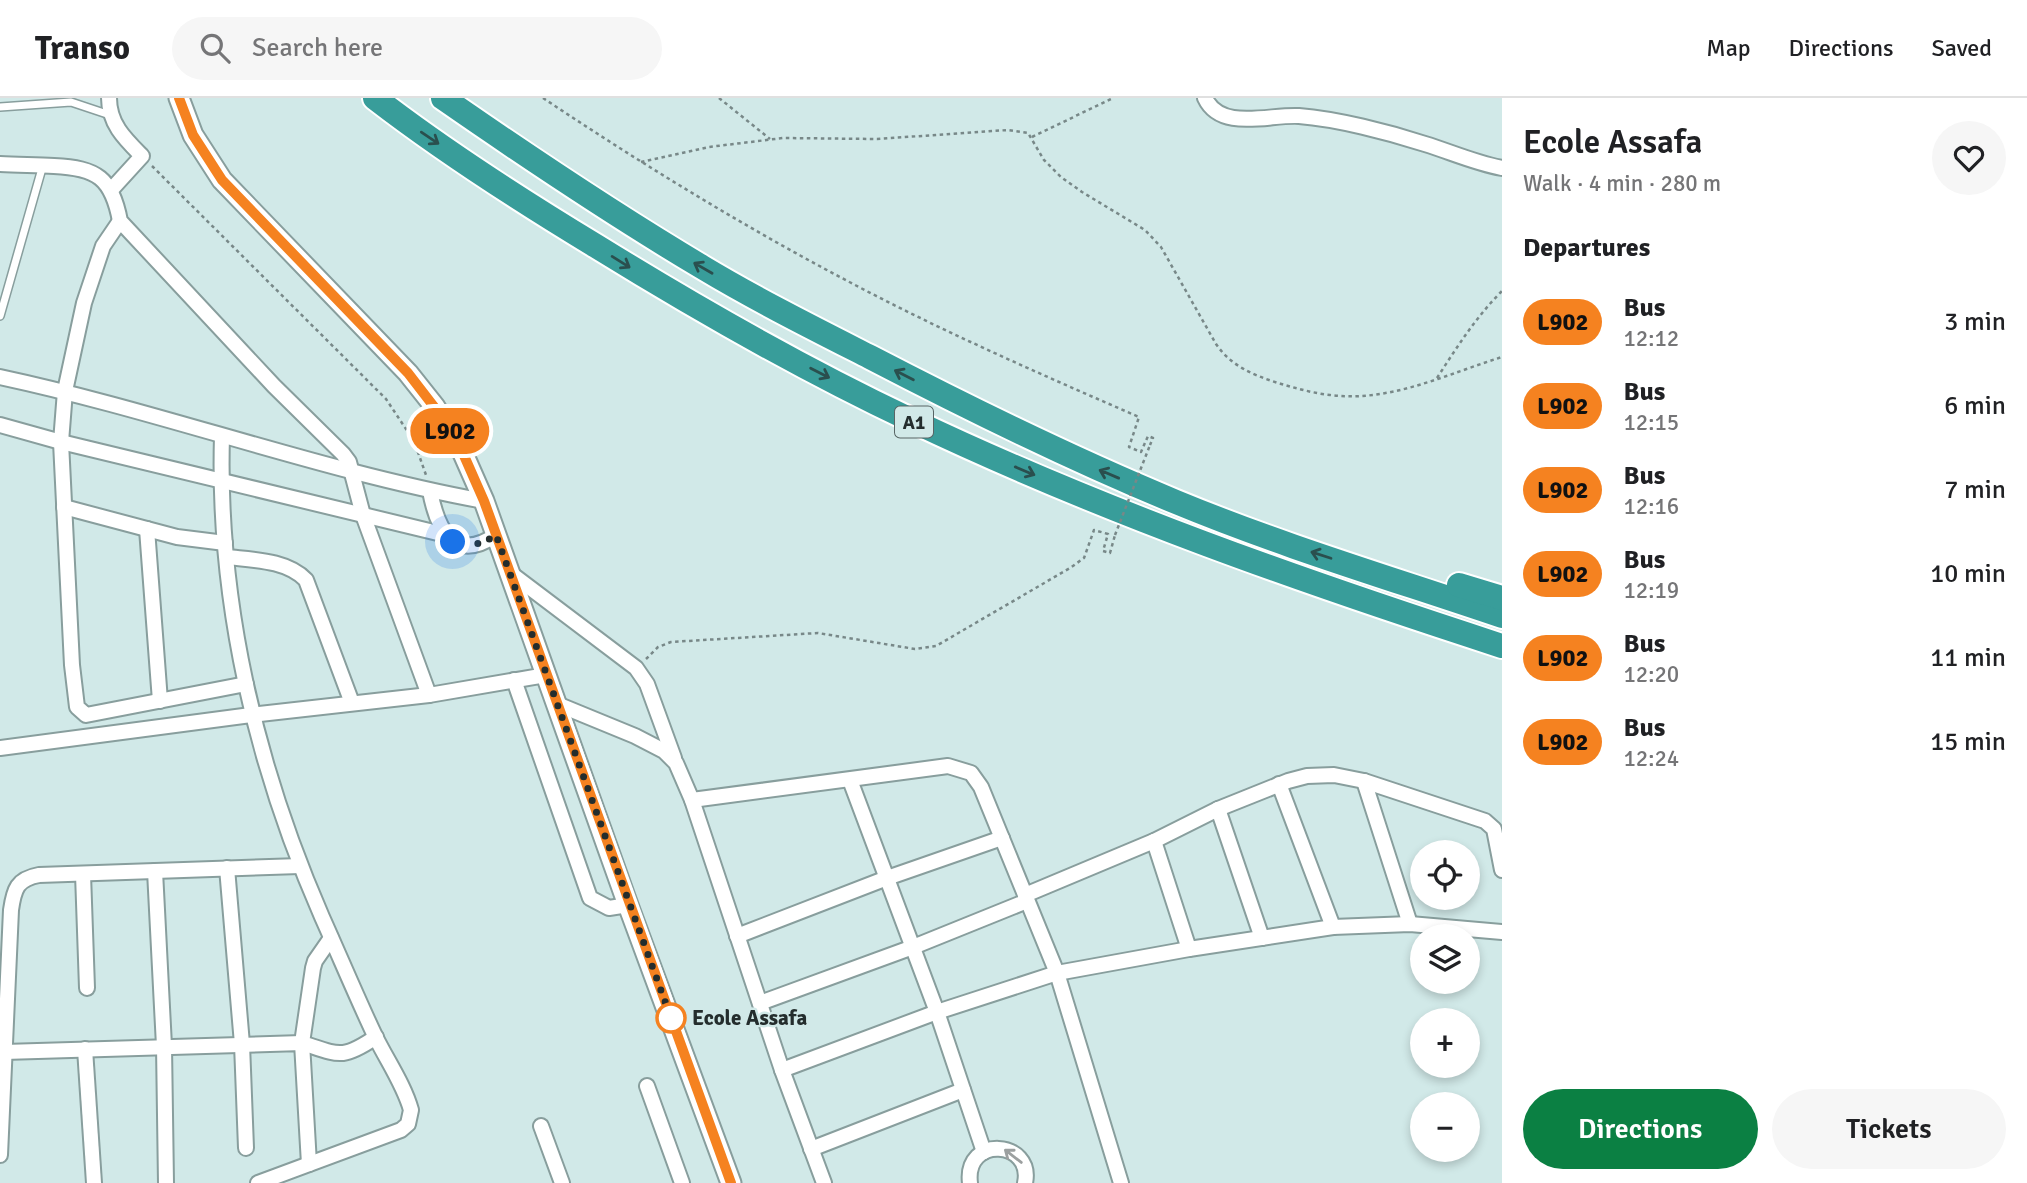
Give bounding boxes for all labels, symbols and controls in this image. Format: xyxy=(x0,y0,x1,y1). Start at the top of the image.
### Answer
search box xyxy=(172,17,662,80)
text: Transo xyxy=(35,28,130,69)
icon: search xyxy=(196,29,234,67)
text: Search here xyxy=(252,32,383,64)
text: Map xyxy=(1706,33,1751,63)
text: Directions xyxy=(1789,33,1894,63)
text: Saved xyxy=(1932,33,1992,63)
button: heart xyxy=(1932,121,2006,195)
text: Ecole Assafa xyxy=(1523,122,1702,163)
one-way arrow xyxy=(420,131,439,146)
text: Walk · 4 min · 280 m xyxy=(1523,169,1721,198)
text: Departures xyxy=(1523,232,1650,264)
one-way arrow xyxy=(611,255,631,269)
one-way arrow xyxy=(694,261,714,275)
text: Bus xyxy=(1623,292,1665,324)
text: 3 min xyxy=(1944,306,2006,338)
text: L902 xyxy=(1537,307,1588,337)
text: 12:12 xyxy=(1623,324,1679,353)
one-way arrow xyxy=(809,366,830,380)
one-way arrow xyxy=(894,368,915,382)
text: Bus xyxy=(1623,376,1665,408)
text: 6 min xyxy=(1944,390,2006,422)
text: L902 xyxy=(1537,391,1588,421)
road number: A1 xyxy=(895,406,933,438)
line badge: L902 xyxy=(401,408,499,454)
text: 12:15 xyxy=(1623,408,1679,437)
text: L902 xyxy=(424,416,476,446)
text: Bus xyxy=(1623,460,1665,492)
one-way arrow xyxy=(1013,465,1035,478)
one-way arrow xyxy=(1099,467,1120,480)
text: 7 min xyxy=(1944,474,2006,506)
text: L902 xyxy=(1537,475,1588,505)
text: 12:16 xyxy=(1623,492,1679,521)
your location xyxy=(435,524,470,559)
text: Bus xyxy=(1623,544,1665,576)
one-way arrow xyxy=(1311,548,1333,560)
text: 10 min xyxy=(1930,558,2006,590)
text: L902 xyxy=(1537,559,1588,589)
text: 12:19 xyxy=(1623,576,1679,605)
text: Bus xyxy=(1623,628,1665,660)
text: 11 min xyxy=(1930,642,2006,674)
text: L902 xyxy=(1537,643,1588,673)
text: 12:20 xyxy=(1623,660,1679,689)
text: Bus xyxy=(1623,712,1665,744)
text: 15 min xyxy=(1930,726,2006,758)
text: L902 xyxy=(1537,727,1588,757)
text: 12:24 xyxy=(1623,744,1679,773)
map controls xyxy=(1410,840,1480,1162)
button: locate xyxy=(1410,840,1480,910)
button: layers xyxy=(1410,924,1480,994)
marker: Ecole Assafa xyxy=(656,1003,686,1033)
place label: Ecole Assafa xyxy=(692,1005,807,1031)
button: + xyxy=(1410,1008,1480,1078)
button: Directions xyxy=(1523,1089,1758,1169)
button: Tickets xyxy=(1772,1089,2006,1169)
button: − xyxy=(1410,1092,1480,1162)
one-way arrow xyxy=(1004,1149,1023,1164)

